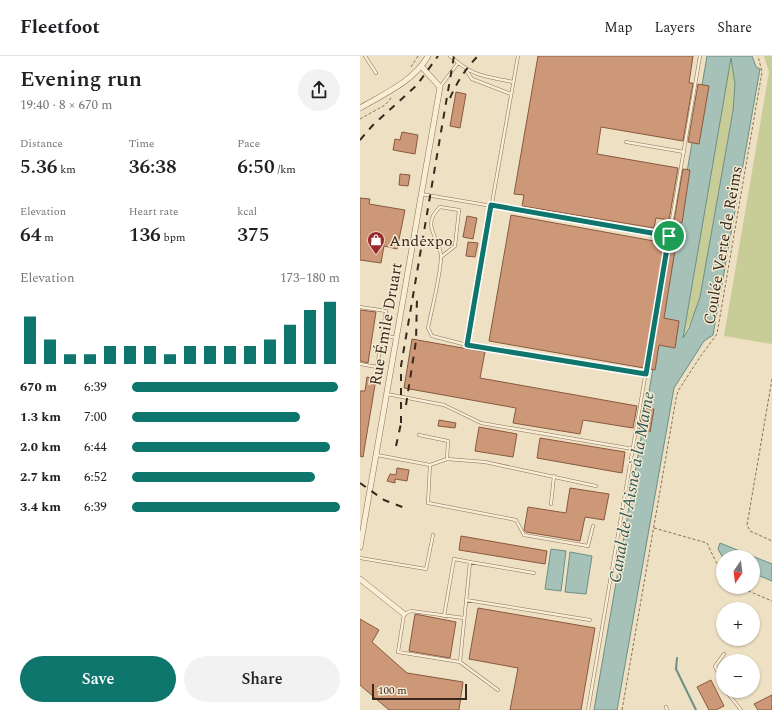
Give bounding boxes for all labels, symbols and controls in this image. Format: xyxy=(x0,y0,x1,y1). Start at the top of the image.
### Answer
text: Fleetfoot xyxy=(20,13,100,42)
text: Map xyxy=(604,17,633,38)
text: Layers xyxy=(655,17,695,38)
text: Share xyxy=(717,17,752,38)
text: Evening run xyxy=(20,63,142,96)
button: share xyxy=(298,69,340,111)
text: 19:40 · 8 × 670 m xyxy=(20,95,112,115)
text: Distance xyxy=(20,135,63,152)
text: Time xyxy=(129,135,154,152)
text: Pace xyxy=(237,135,260,152)
text: 5.36 xyxy=(20,152,57,182)
text: 36:38 xyxy=(129,152,177,182)
text: 6:50 xyxy=(237,152,275,182)
text: km xyxy=(57,161,76,178)
text: /km xyxy=(275,161,296,178)
street label: Coulée Verte de Reims xyxy=(697,164,749,326)
text: Elevation xyxy=(20,203,66,220)
text: Heart rate xyxy=(129,203,178,220)
text: kcal xyxy=(237,203,257,220)
pin xyxy=(652,219,686,253)
text: 64 xyxy=(20,220,41,250)
text: 136 xyxy=(129,220,161,250)
text: 375 xyxy=(237,220,270,250)
icon: arrive xyxy=(658,225,680,247)
text: m xyxy=(41,229,54,246)
text: bpm xyxy=(161,229,185,246)
place label: Andexpo xyxy=(389,229,453,253)
shop icon: Andexpo xyxy=(366,230,386,255)
street label: Rue Émile Druart xyxy=(363,260,409,388)
text: Elevation xyxy=(20,268,74,288)
text: 173–180 m xyxy=(280,268,340,288)
text: 670 m xyxy=(20,377,57,397)
text: 6:39 xyxy=(84,377,107,397)
water label: Canal de l'Aisne à la Marne xyxy=(602,390,662,585)
text: 1.3 km xyxy=(20,407,61,427)
text: 7:00 xyxy=(84,407,107,427)
text: 2.0 km xyxy=(20,437,61,457)
text: 6:44 xyxy=(84,437,107,457)
text: 2.7 km xyxy=(20,467,61,487)
text: 6:52 xyxy=(84,467,107,487)
text: 3.4 km xyxy=(20,497,61,517)
text: 6:39 xyxy=(84,497,107,517)
north arrow xyxy=(716,550,760,594)
map controls xyxy=(716,550,760,698)
button: + xyxy=(716,602,760,646)
button: − xyxy=(716,654,760,698)
button: Save xyxy=(20,656,176,702)
button: Share xyxy=(184,656,340,702)
scale bar xyxy=(372,682,467,701)
text: 100 m xyxy=(378,682,407,699)

